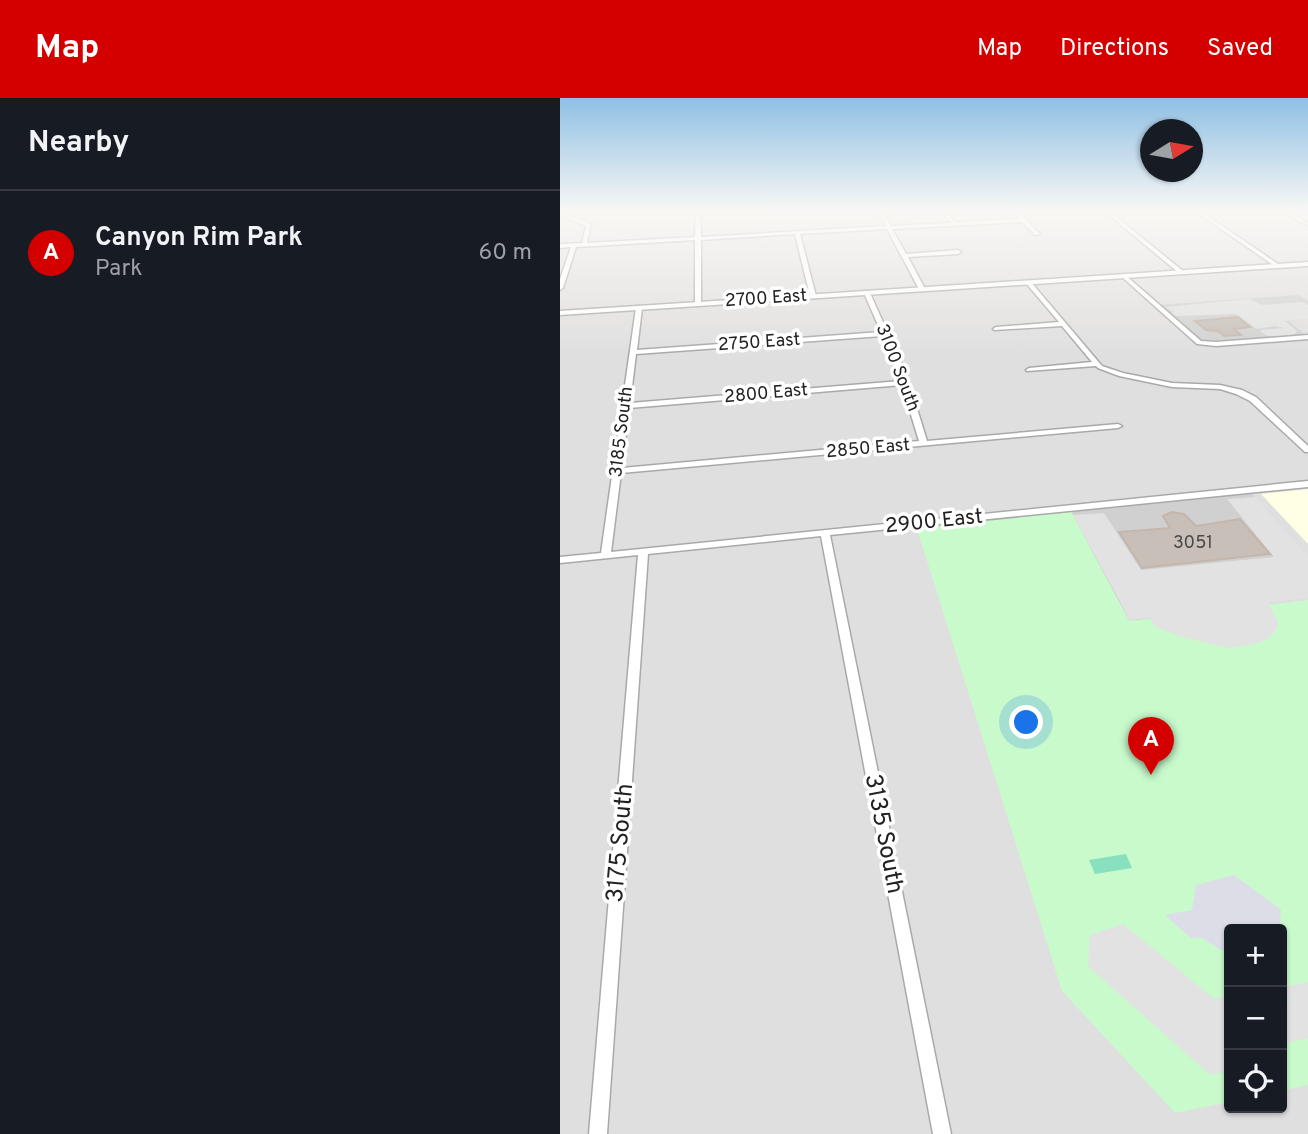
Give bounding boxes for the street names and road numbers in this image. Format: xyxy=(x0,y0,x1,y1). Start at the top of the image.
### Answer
street label: 2700 East xyxy=(724,285,808,313)
street label: 3100 South xyxy=(870,321,924,415)
street label: 2750 East xyxy=(717,329,801,357)
street label: 2800 East xyxy=(723,379,809,409)
street label: 3185 South xyxy=(605,385,639,479)
street label: 2850 East xyxy=(825,434,911,464)
street label: 2900 East xyxy=(884,503,984,541)
street label: 3135 South xyxy=(857,772,909,896)
street label: 3175 South xyxy=(601,782,641,904)

